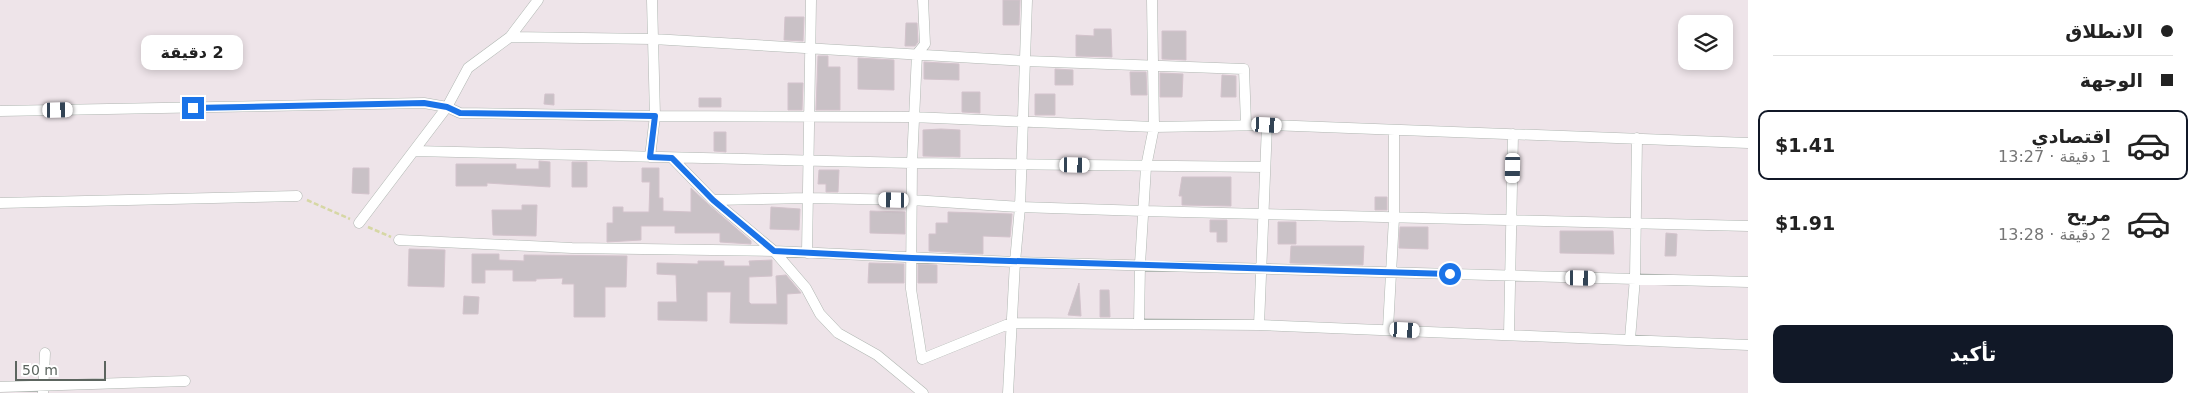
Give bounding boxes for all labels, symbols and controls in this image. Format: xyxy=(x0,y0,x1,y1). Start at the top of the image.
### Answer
map controls xyxy=(1678,15,1733,70)
button: layers xyxy=(1678,15,1733,70)
text: الانطلاق xyxy=(2065,20,2143,42)
callout: 2 دقيقة xyxy=(142,36,244,70)
text: 2 دقيقة xyxy=(160,43,224,62)
text: الوجهة xyxy=(2080,69,2143,91)
route end xyxy=(182,97,204,119)
car xyxy=(42,102,73,118)
car xyxy=(1251,117,1282,133)
icon: car xyxy=(2126,123,2171,168)
text: اقتصادي xyxy=(2031,125,2111,147)
text: $1.41 xyxy=(1775,134,1835,156)
text: 1 دقيقة · 13:27 xyxy=(1998,147,2111,166)
car xyxy=(1505,153,1520,183)
car xyxy=(1059,157,1090,173)
car xyxy=(878,192,909,208)
icon: car xyxy=(2126,201,2171,246)
text: مريح xyxy=(2067,203,2111,225)
text: $1.91 xyxy=(1775,212,1835,234)
text: 2 دقيقة · 13:28 xyxy=(1998,225,2111,244)
route start xyxy=(1439,263,1461,285)
car xyxy=(1565,270,1596,286)
car xyxy=(1389,322,1420,338)
button: تأكيد xyxy=(1773,325,2173,383)
scale bar xyxy=(15,358,106,381)
text: 50 m xyxy=(22,362,58,378)

